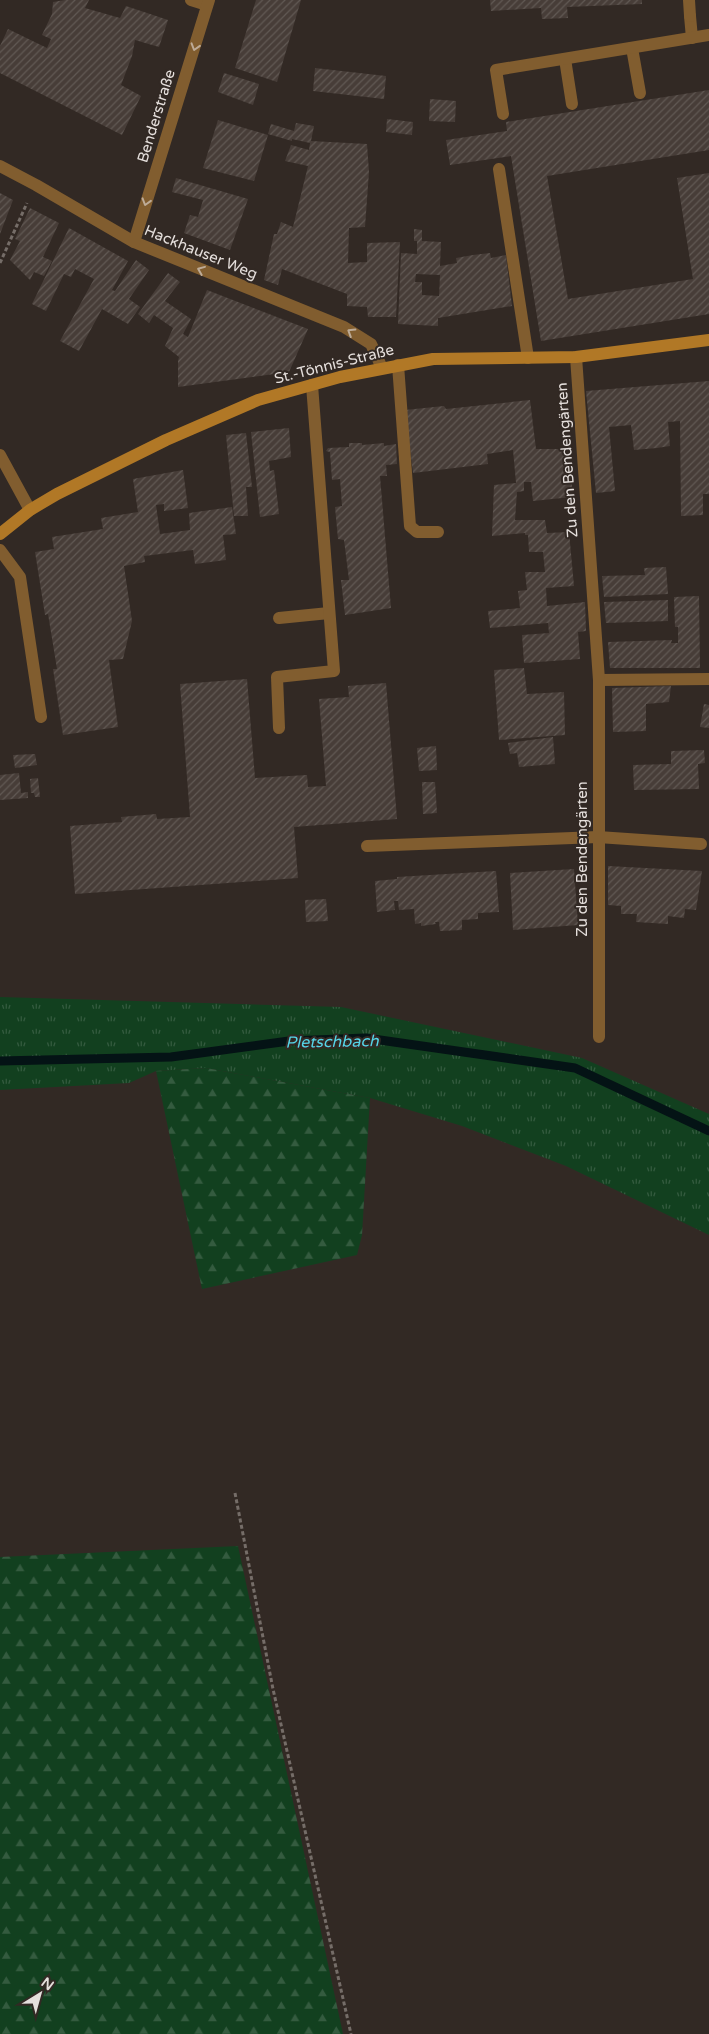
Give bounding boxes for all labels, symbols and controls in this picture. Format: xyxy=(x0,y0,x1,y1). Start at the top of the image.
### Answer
one-way arrow xyxy=(190,42,200,50)
street label: Benderstraße xyxy=(133,67,179,165)
one-way arrow xyxy=(142,197,152,205)
street label: Hackhauser Weg xyxy=(142,221,260,283)
one-way arrow xyxy=(198,265,206,275)
one-way arrow xyxy=(348,329,357,339)
street label: St.-Tönnis-Straße xyxy=(272,340,396,388)
street label: Zu den Bendengärten xyxy=(553,382,581,538)
street label: Zu den Bendengärten xyxy=(573,781,591,937)
water label: Pletschbach xyxy=(285,1031,380,1053)
north arrow xyxy=(15,1969,65,2019)
text: N xyxy=(38,1974,57,1994)

